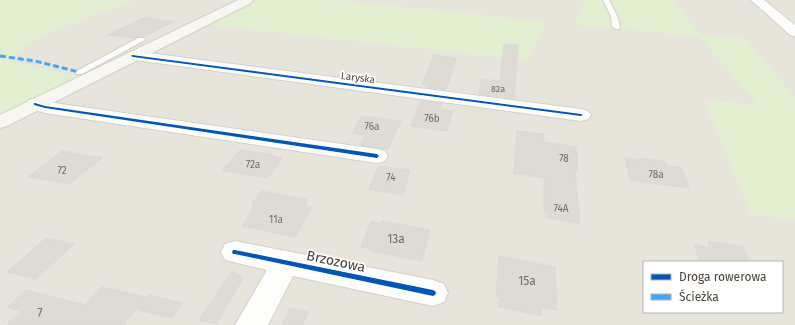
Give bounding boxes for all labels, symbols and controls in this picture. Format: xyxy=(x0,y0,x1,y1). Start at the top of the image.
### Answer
street label: Laryska xyxy=(340,70,376,86)
house number: 82a xyxy=(491,84,505,94)
house number: 76b xyxy=(424,113,440,125)
house number: 76a xyxy=(365,121,379,133)
house number: 78 xyxy=(559,153,569,165)
house number: 72a xyxy=(246,159,260,171)
house number: 72 xyxy=(57,165,67,177)
house number: 78a xyxy=(648,169,664,181)
house number: 74 xyxy=(386,172,396,184)
house number: 74A xyxy=(553,203,569,215)
house number: 11a xyxy=(269,214,283,226)
house number: 13a xyxy=(387,232,405,246)
street label: Brzozowa xyxy=(305,247,367,276)
legend xyxy=(643,261,783,313)
text: Droga rowerowa xyxy=(679,270,766,284)
house number: 15a xyxy=(518,274,536,288)
text: Ścieżka xyxy=(679,289,719,304)
house number: 7 xyxy=(37,306,43,320)

